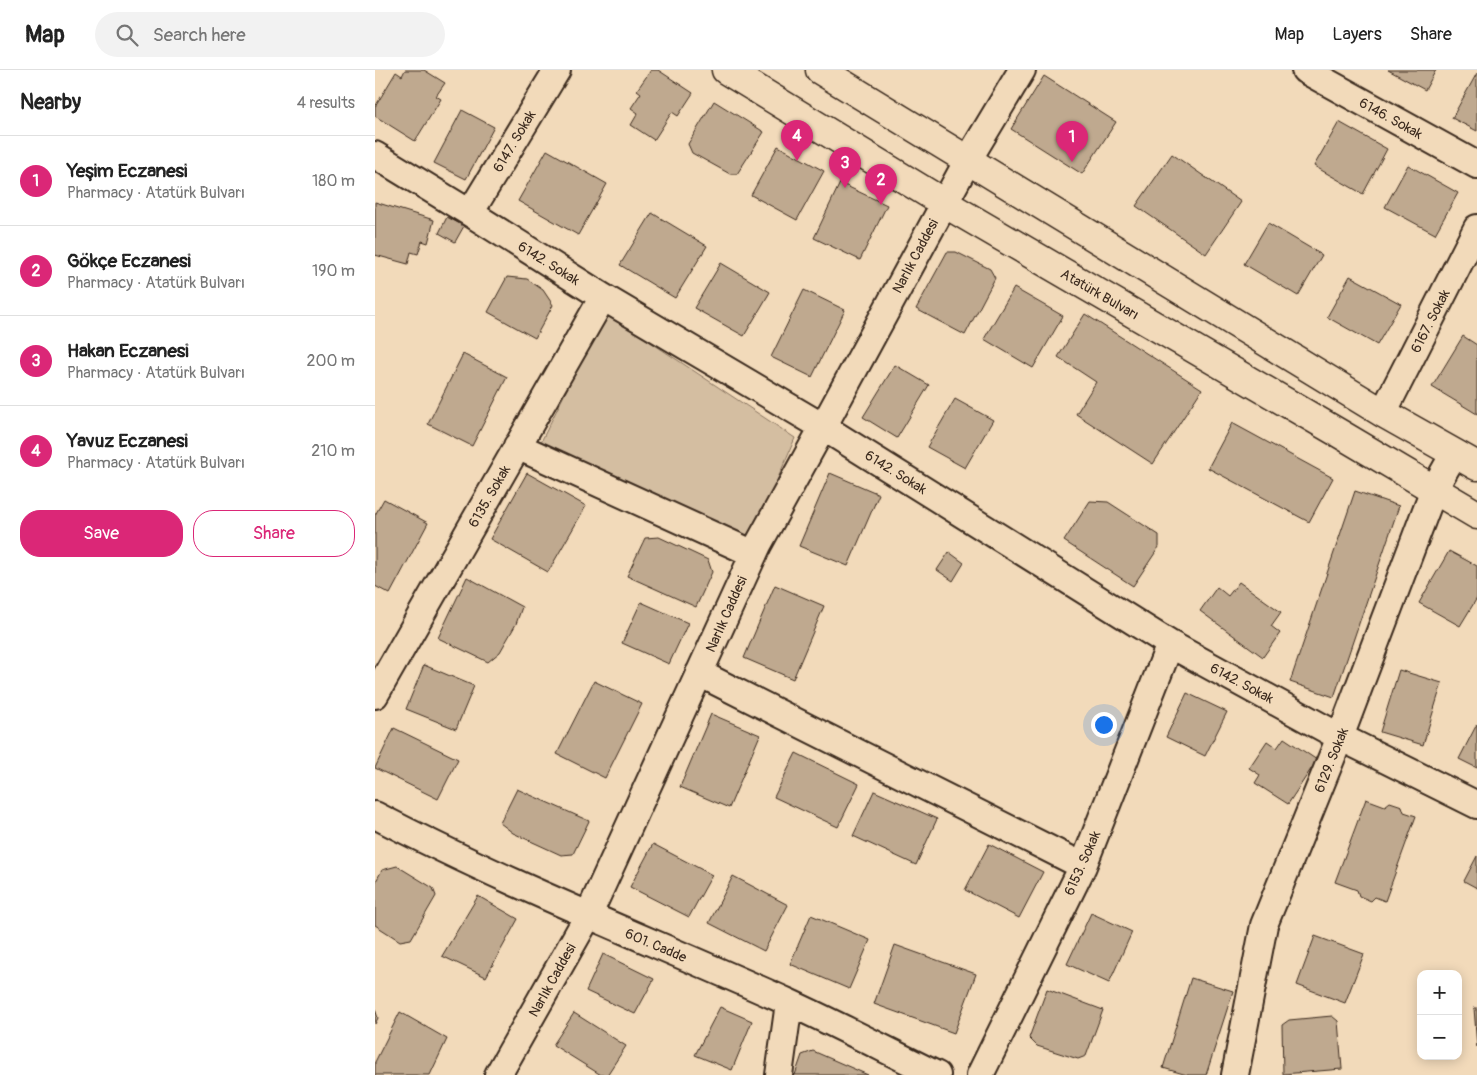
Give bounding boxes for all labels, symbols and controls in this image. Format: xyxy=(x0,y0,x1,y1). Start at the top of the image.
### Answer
search box xyxy=(95,12,445,57)
text: Map xyxy=(25,20,65,49)
icon: search xyxy=(113,21,141,49)
text: Search here xyxy=(153,23,246,47)
text: Map xyxy=(1275,23,1304,46)
text: Layers xyxy=(1332,23,1382,46)
text: Share xyxy=(1410,23,1452,46)
text: Nearby xyxy=(20,89,81,116)
text: 4 results xyxy=(297,93,355,113)
street label: 6146. Sokak xyxy=(1356,94,1426,143)
street label: 6147. Sokak xyxy=(489,107,540,175)
pin: 4 xyxy=(781,120,813,161)
pin: 1 xyxy=(1056,121,1088,162)
pin: 3 xyxy=(829,147,861,188)
text: Yeşim Eczanesi xyxy=(67,159,187,183)
pin: 2 xyxy=(865,164,897,205)
text: 1 xyxy=(33,171,39,191)
text: 180 m xyxy=(312,171,355,191)
text: Pharmacy · Atatürk Bulvarı xyxy=(67,183,245,203)
street label: Narlık Caddesi xyxy=(889,216,942,296)
street label: 6142. Sokak xyxy=(515,238,583,289)
text: Gökçe Eczanesi xyxy=(67,249,191,273)
text: 2 xyxy=(32,261,40,281)
text: 190 m xyxy=(312,261,355,281)
street label: Atatürk Bulvarı xyxy=(1058,265,1142,324)
text: Pharmacy · Atatürk Bulvarı xyxy=(67,273,245,293)
street label: 6167. Sokak xyxy=(1407,286,1454,356)
text: Hakan Eczanesi xyxy=(67,339,189,363)
text: 3 xyxy=(32,351,40,371)
text: 200 m xyxy=(307,351,355,371)
text: Pharmacy · Atatürk Bulvarı xyxy=(67,363,245,383)
text: Yavuz Eczanesi xyxy=(67,429,188,453)
text: 4 xyxy=(31,441,41,461)
text: 210 m xyxy=(311,441,355,461)
street label: 6142. Sokak xyxy=(862,447,930,498)
text: Pharmacy · Atatürk Bulvarı xyxy=(67,453,245,473)
street label: 6135. Sokak xyxy=(465,462,514,530)
button: Save xyxy=(20,510,183,557)
button: Share xyxy=(193,510,355,557)
street label: Narlık Caddesi xyxy=(702,573,751,655)
street label: 6142. Sokak xyxy=(1207,660,1277,707)
your location xyxy=(1091,712,1117,738)
street label: 6129. Sokak xyxy=(1311,725,1352,795)
street label: 6153. Sokak xyxy=(1061,828,1104,898)
street label: 601. Cadde xyxy=(622,925,689,966)
street label: Narlık Caddesi xyxy=(525,940,580,1020)
map controls xyxy=(1417,970,1462,1060)
button: + xyxy=(1417,970,1462,1015)
button: − xyxy=(1417,1015,1462,1060)

